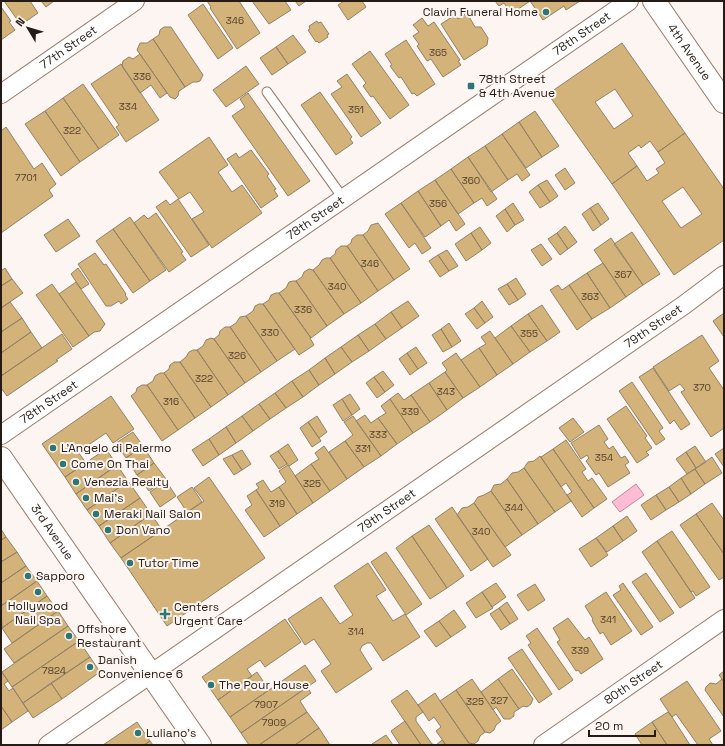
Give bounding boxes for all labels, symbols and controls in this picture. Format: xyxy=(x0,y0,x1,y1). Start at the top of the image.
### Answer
place label: Clavin Funeral Home xyxy=(423,4,538,20)
marker: Clavin Funeral Home xyxy=(541,7,551,17)
north arrow xyxy=(8,8,48,48)
street label: 78th Street xyxy=(550,8,614,59)
house number: 346 xyxy=(226,14,244,27)
text: N xyxy=(12,15,28,29)
street label: 4th Avenue xyxy=(664,20,715,84)
street label: 77th Street xyxy=(37,22,100,73)
house number: 365 xyxy=(429,46,447,59)
house number: 336 xyxy=(133,70,151,83)
place label: 78th Street & 4th Avenue xyxy=(479,71,555,101)
marker: 78th Street & 4th Avenue xyxy=(466,81,476,91)
house number: 334 xyxy=(119,100,137,113)
house number: 351 xyxy=(348,103,364,116)
house number: 322 xyxy=(63,124,81,137)
house number: 7701 xyxy=(15,171,37,184)
house number: 360 xyxy=(462,174,480,187)
street label: 78th Street xyxy=(283,192,347,243)
house number: 356 xyxy=(429,197,447,210)
house number: 346 xyxy=(361,257,379,270)
house number: 367 xyxy=(614,268,632,281)
house number: 340 xyxy=(328,280,346,293)
house number: 363 xyxy=(581,290,599,303)
street label: 79th Street xyxy=(621,301,685,352)
house number: 336 xyxy=(294,303,312,316)
house number: 330 xyxy=(261,326,279,339)
house number: 355 xyxy=(520,327,538,340)
house number: 326 xyxy=(228,349,246,362)
house number: 322 xyxy=(195,372,213,385)
street label: 78th Street xyxy=(17,376,81,428)
house number: 370 xyxy=(693,381,711,394)
house number: 343 xyxy=(437,385,455,398)
house number: 316 xyxy=(163,395,179,408)
house number: 339 xyxy=(401,405,419,418)
house number: 333 xyxy=(369,428,387,441)
place label: L'Angelo di Palermo xyxy=(61,440,171,456)
house number: 331 xyxy=(355,442,371,455)
marker: L'Angelo di Palermo xyxy=(48,443,58,453)
house number: 354 xyxy=(595,451,613,464)
place label: Come On Thai xyxy=(71,456,149,472)
marker: Come On Thai xyxy=(58,459,68,469)
place label: Venezia Realty xyxy=(84,474,169,490)
marker: Venezia Realty xyxy=(71,477,81,487)
house number: 325 xyxy=(303,477,321,490)
street label: 79th Street xyxy=(355,485,419,536)
place label: Mai's xyxy=(94,490,124,506)
marker: Mai's xyxy=(81,493,91,503)
house number: 319 xyxy=(269,497,285,510)
street label: 3rd Avenue xyxy=(27,501,77,563)
house number: 344 xyxy=(505,501,523,514)
place label: Meraki Nail Salon xyxy=(104,506,201,522)
marker: Meraki Nail Salon xyxy=(91,509,101,519)
place label: Don Vano xyxy=(116,522,170,538)
marker: Don Vano xyxy=(103,525,113,535)
house number: 340 xyxy=(472,525,490,538)
place label: Tutor Time xyxy=(138,555,199,571)
marker: Tutor Time xyxy=(125,558,135,568)
place label: Sapporo xyxy=(36,568,85,584)
marker: Sapporo xyxy=(23,571,33,581)
marker: Hollywood Nail Spa xyxy=(33,587,43,597)
place label: Hollywood Nail Spa xyxy=(8,598,68,628)
place label: Centers Urgent Care xyxy=(174,599,243,629)
marker: Centers Urgent Care xyxy=(159,608,171,620)
house number: 341 xyxy=(600,613,616,626)
place label: Offshore Restaurant xyxy=(77,621,141,651)
house number: 314 xyxy=(348,625,364,638)
marker: Offshore Restaurant xyxy=(64,631,74,641)
house number: 339 xyxy=(571,644,589,657)
place label: Danish Convenience 6 xyxy=(98,652,183,682)
street label: 80th Street xyxy=(601,656,666,708)
marker: Danish Convenience 6 xyxy=(85,662,95,672)
house number: 7824 xyxy=(42,664,66,677)
place label: The Pour House xyxy=(219,677,309,693)
marker: The Pour House xyxy=(206,680,216,690)
house number: 327 xyxy=(490,694,508,707)
house number: 325 xyxy=(466,695,484,708)
house number: 7907 xyxy=(254,698,278,711)
scale bar xyxy=(589,712,655,738)
house number: 7909 xyxy=(262,716,286,729)
text: 20 m xyxy=(595,718,623,734)
place label: Luliano's xyxy=(146,725,196,741)
marker: Luliano's xyxy=(133,728,143,738)

